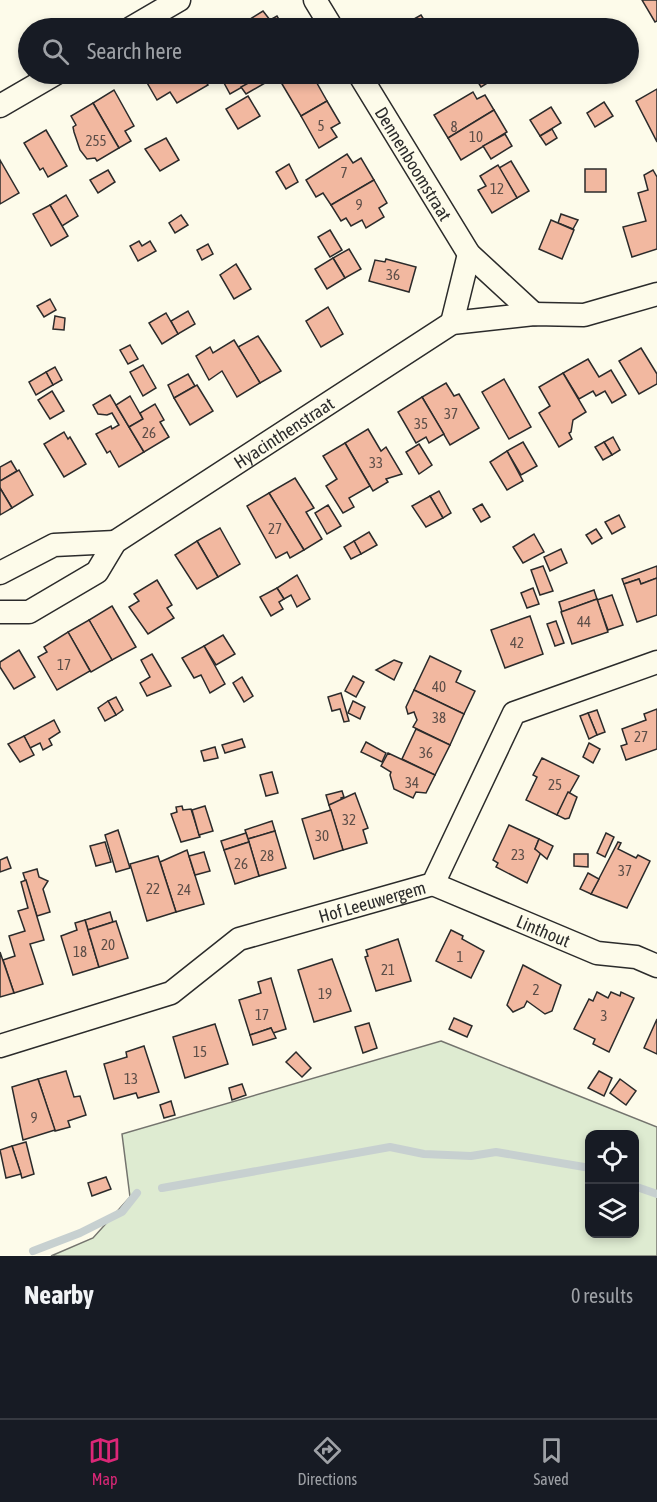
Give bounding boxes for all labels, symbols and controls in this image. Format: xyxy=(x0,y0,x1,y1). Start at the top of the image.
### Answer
search box xyxy=(18,18,639,84)
icon: search xyxy=(39,35,72,68)
text: Search here xyxy=(87,38,182,64)
street label: Dennenboomstraat xyxy=(371,103,456,224)
house number: 5 xyxy=(317,117,325,134)
house number: 8 xyxy=(450,118,458,135)
house number: 10 xyxy=(469,128,483,145)
house number: 255 xyxy=(85,132,107,149)
house number: 7 xyxy=(340,164,348,181)
house number: 12 xyxy=(490,180,504,197)
house number: 9 xyxy=(355,196,363,213)
house number: 36 xyxy=(386,266,400,283)
street label: Hyacinthenstraat xyxy=(230,392,338,473)
house number: 37 xyxy=(444,405,458,422)
house number: 35 xyxy=(414,415,428,432)
house number: 26 xyxy=(142,424,156,441)
house number: 33 xyxy=(369,454,383,471)
house number: 27 xyxy=(268,520,282,537)
house number: 44 xyxy=(577,613,591,630)
house number: 42 xyxy=(510,634,524,651)
house number: 17 xyxy=(57,656,71,673)
house number: 40 xyxy=(432,678,446,695)
house number: 38 xyxy=(432,709,446,726)
house number: 27 xyxy=(634,728,648,745)
house number: 36 xyxy=(419,744,433,761)
house number: 34 xyxy=(405,774,419,791)
house number: 25 xyxy=(548,776,562,793)
house number: 32 xyxy=(342,811,356,828)
house number: 30 xyxy=(315,827,329,844)
house number: 23 xyxy=(511,846,525,863)
house number: 28 xyxy=(260,847,274,864)
house number: 26 xyxy=(234,855,248,872)
house number: 37 xyxy=(618,862,632,879)
street label: Hof Leeuwergem xyxy=(316,876,428,926)
house number: 22 xyxy=(146,880,160,897)
house number: 24 xyxy=(177,881,191,898)
street label: Linthout xyxy=(514,910,574,951)
house number: 20 xyxy=(101,936,115,953)
house number: 18 xyxy=(73,943,87,960)
house number: 1 xyxy=(456,948,464,965)
house number: 21 xyxy=(381,961,395,978)
house number: 2 xyxy=(532,981,540,998)
house number: 19 xyxy=(318,985,332,1002)
house number: 17 xyxy=(255,1006,269,1023)
house number: 3 xyxy=(600,1007,608,1024)
house number: 15 xyxy=(193,1043,207,1060)
house number: 13 xyxy=(124,1070,138,1087)
house number: 9 xyxy=(30,1109,38,1126)
map controls xyxy=(585,1130,639,1238)
button: locate xyxy=(585,1130,639,1184)
button: layers xyxy=(585,1184,639,1238)
text: Nearby xyxy=(24,1280,94,1310)
text: 0 results xyxy=(571,1284,633,1307)
tab: Map xyxy=(88,1434,121,1488)
tab: Directions xyxy=(297,1434,357,1488)
tab: Saved xyxy=(533,1434,569,1488)

